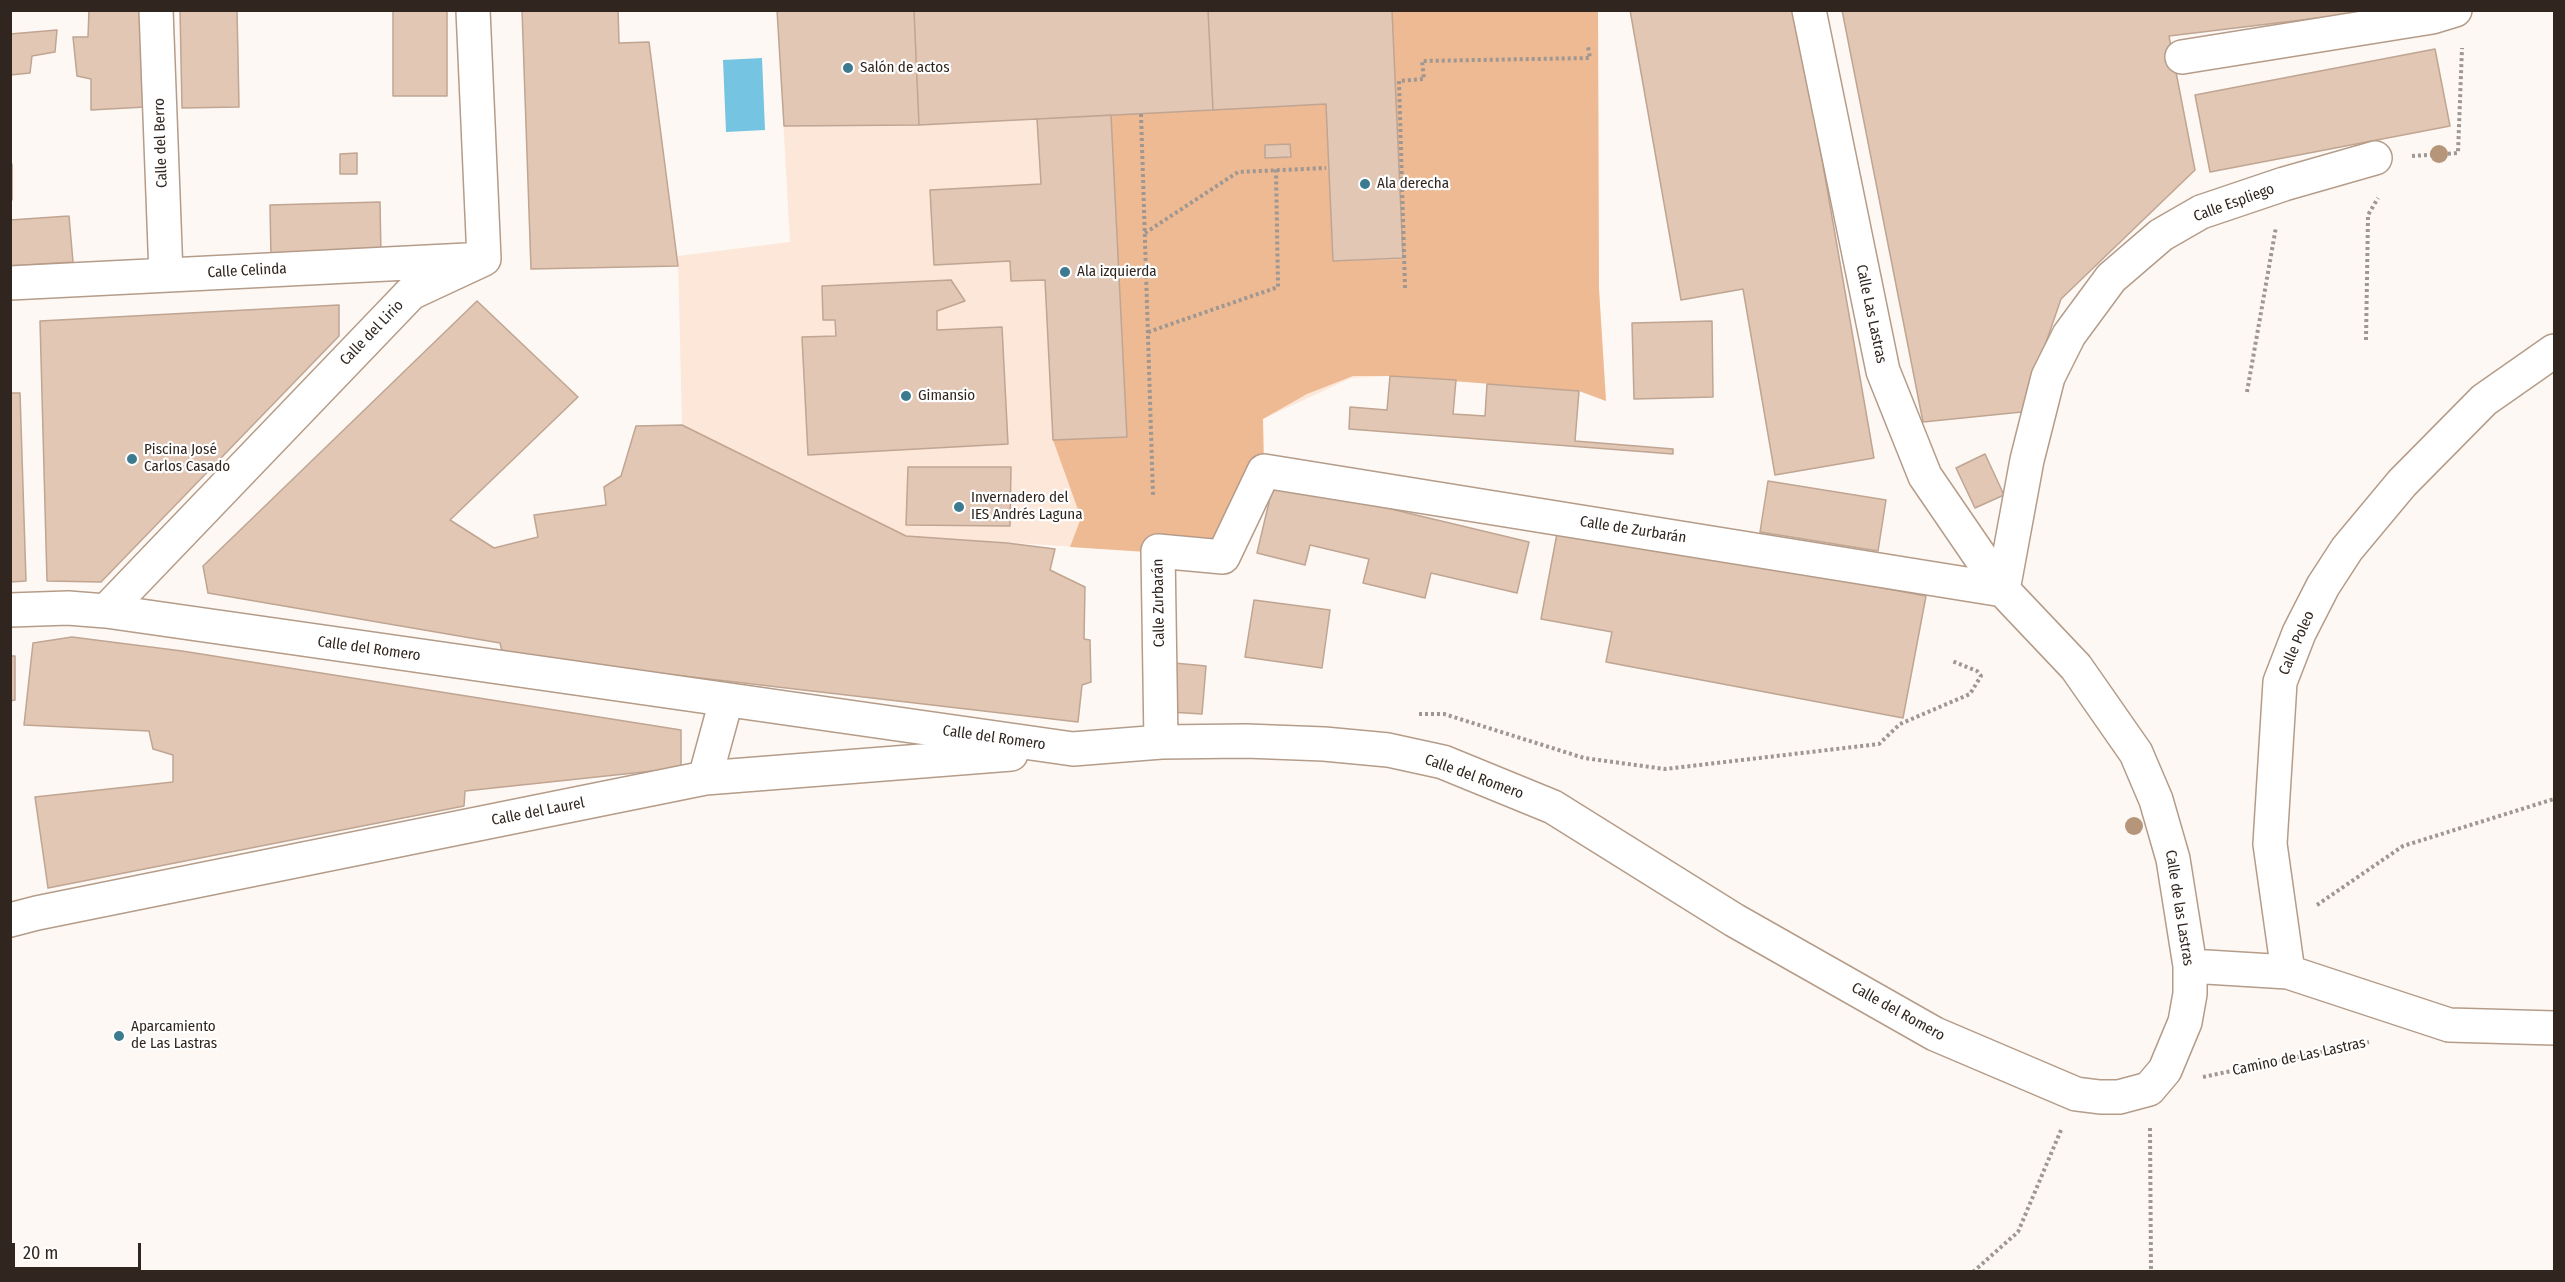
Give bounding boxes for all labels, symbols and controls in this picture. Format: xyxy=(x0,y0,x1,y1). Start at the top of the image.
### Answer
place label: Salón de actos xyxy=(860,59,950,77)
marker: Salón de actos xyxy=(841,61,855,75)
street label: Calle del Berro xyxy=(150,98,172,188)
place label: Ala derecha xyxy=(1377,175,1449,193)
marker: Ala derecha xyxy=(1358,177,1372,191)
street label: Calle Espliego xyxy=(2191,180,2277,226)
street label: Calle Celinda xyxy=(207,260,287,282)
place label: Ala izquierda xyxy=(1077,263,1157,281)
street label: Calle Las Lastras xyxy=(1852,263,1890,365)
marker: Ala izquierda xyxy=(1058,265,1072,279)
street label: Calle del Lirio xyxy=(336,297,408,369)
place label: Gimansio xyxy=(918,387,975,405)
marker: Gimansio xyxy=(899,389,913,403)
place label: Piscina José Carlos Casado xyxy=(144,441,230,476)
marker: Piscina José Carlos Casado xyxy=(125,452,139,466)
place label: Invernadero del IES Andrés Laguna xyxy=(971,489,1083,524)
marker: Invernadero del IES Andrés Laguna xyxy=(952,500,966,514)
street label: Calle de Zurbarán xyxy=(1579,513,1687,547)
street label: Calle Zurbarán xyxy=(1149,559,1169,647)
street label: Calle Poleo xyxy=(2275,608,2319,678)
street label: Calle del Romero xyxy=(316,633,422,665)
street label: Calle del Romero xyxy=(941,722,1047,754)
street label: Calle del Romero xyxy=(1422,751,1526,803)
street label: Calle del Laurel xyxy=(490,794,586,830)
street label: Calle de las Lastras xyxy=(2161,849,2197,967)
street label: Calle del Romero xyxy=(1848,979,1948,1045)
place label: Aparcamiento de Las Lastras xyxy=(131,1018,217,1053)
marker: Aparcamiento de Las Lastras xyxy=(112,1029,126,1043)
street label: Camino de Las Lastras xyxy=(2231,1034,2367,1080)
scale bar xyxy=(15,1231,144,1269)
text: 20 m xyxy=(23,1242,58,1264)

